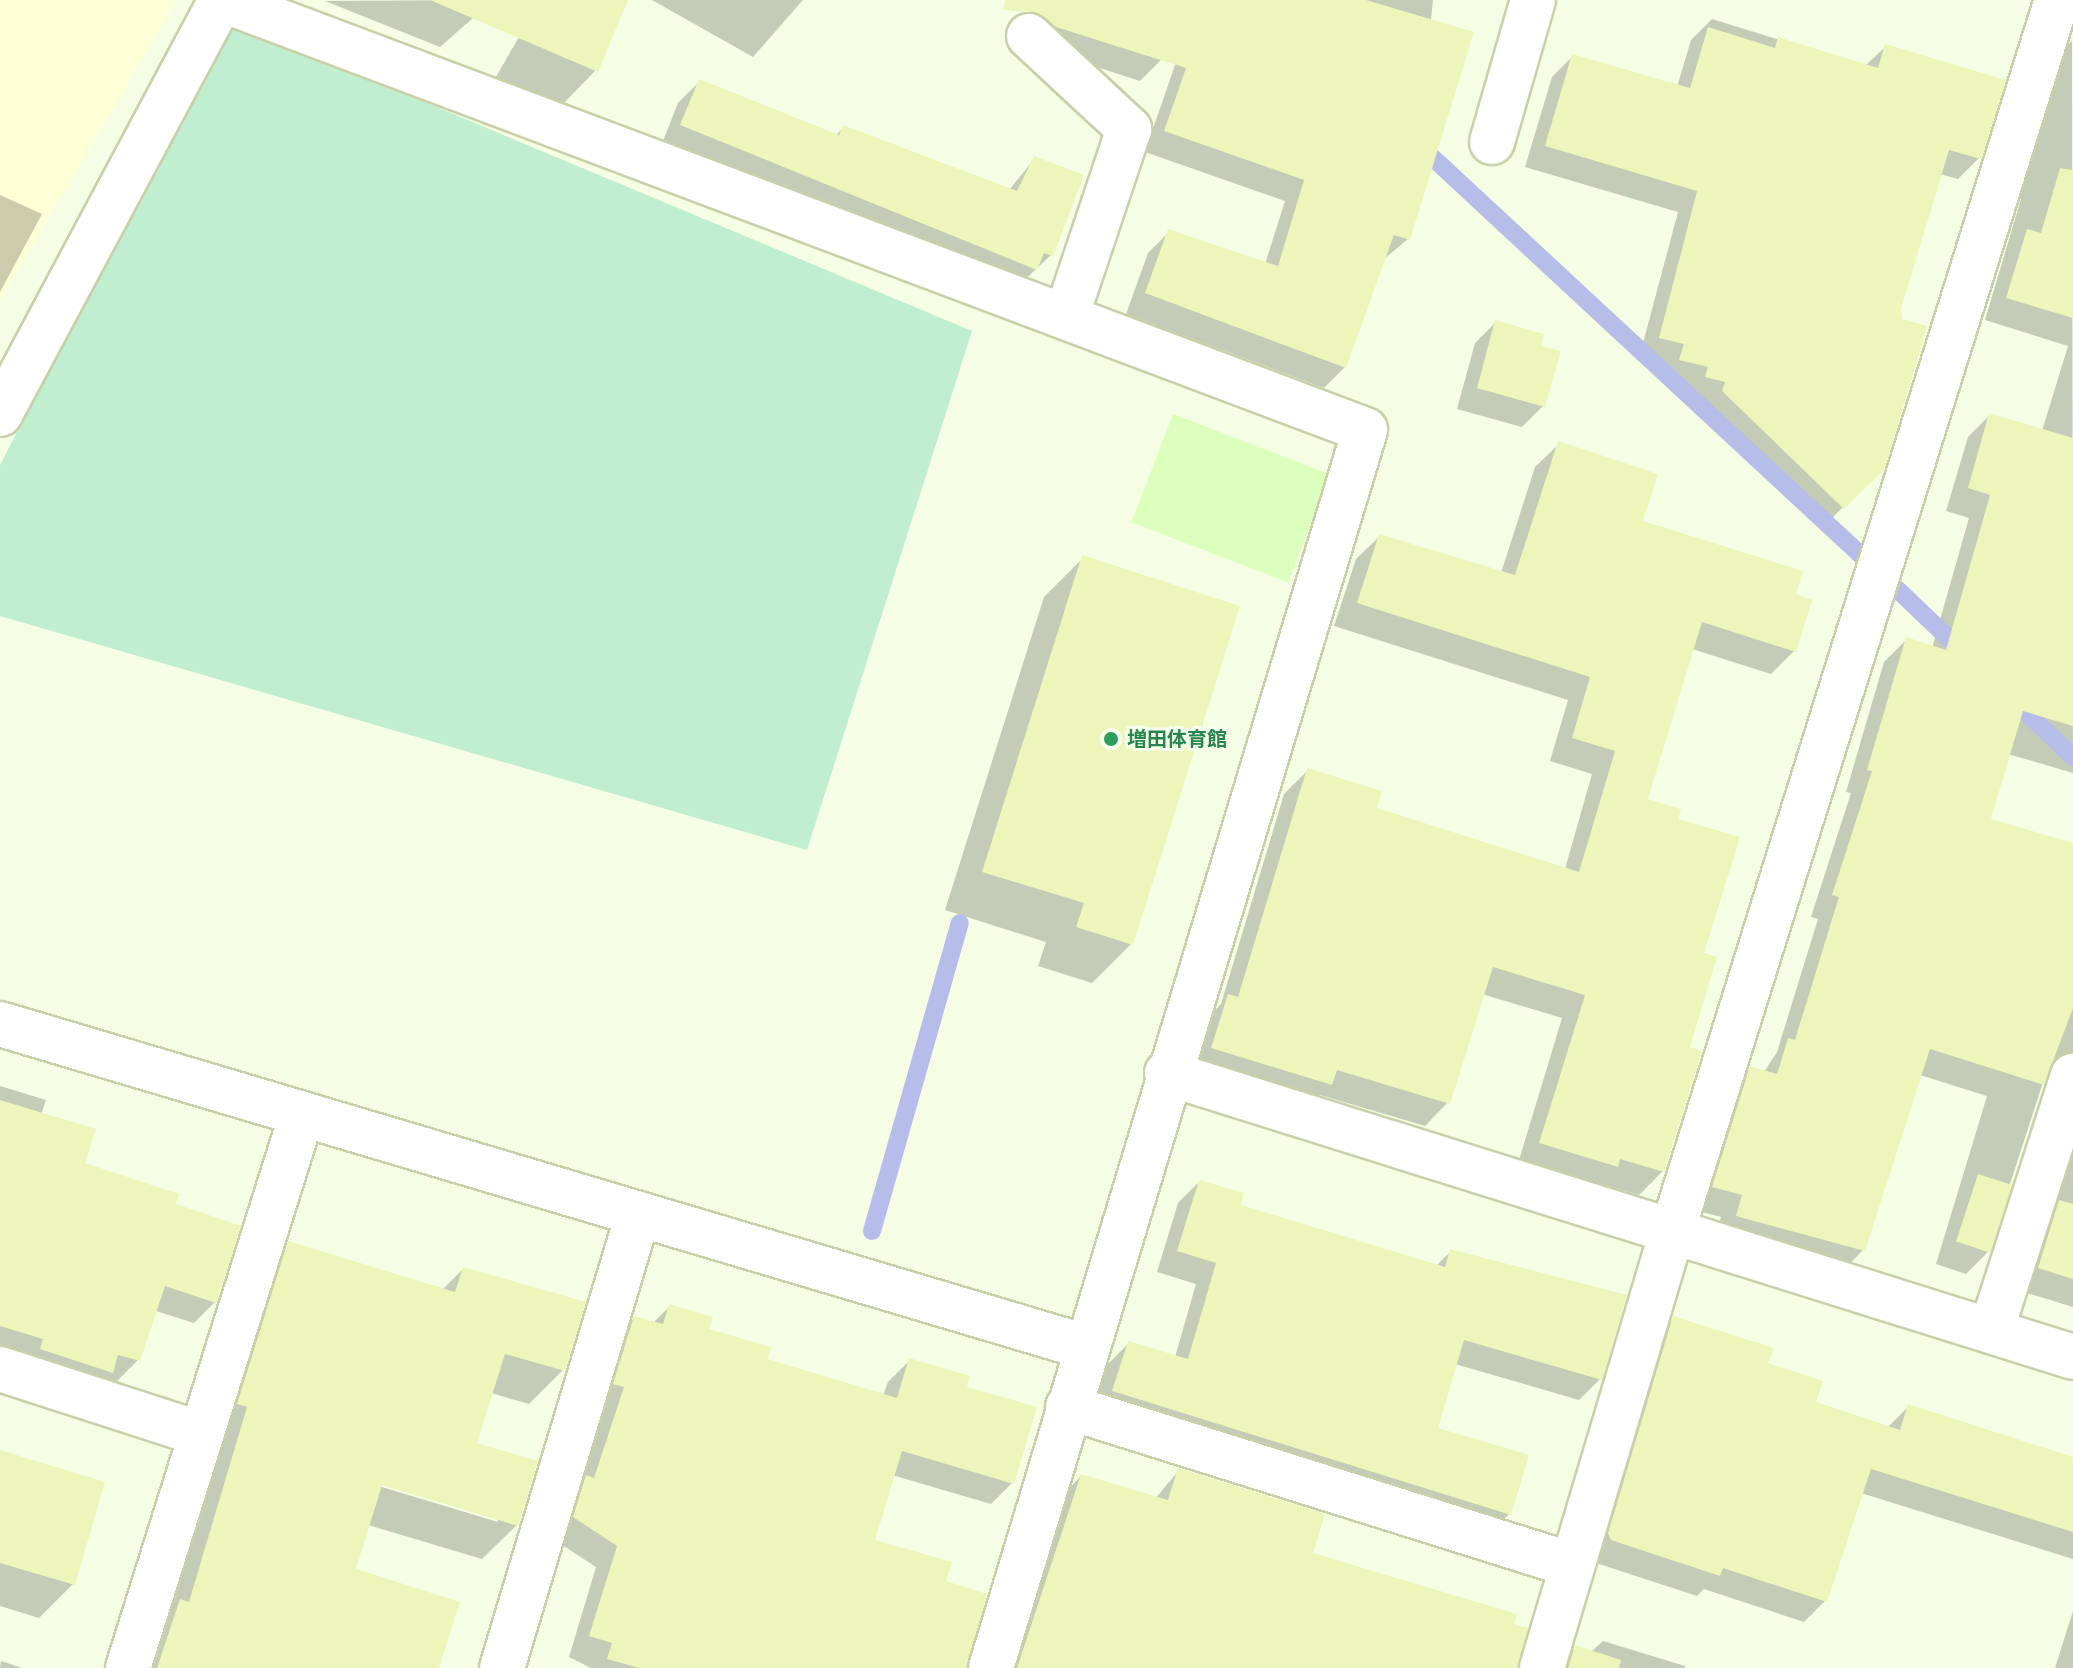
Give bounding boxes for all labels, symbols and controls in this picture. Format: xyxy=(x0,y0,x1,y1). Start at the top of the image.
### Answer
place label: 増田体育館 xyxy=(1127,727,1227,751)
marker: 増田体育館 xyxy=(1102,730,1120,748)

